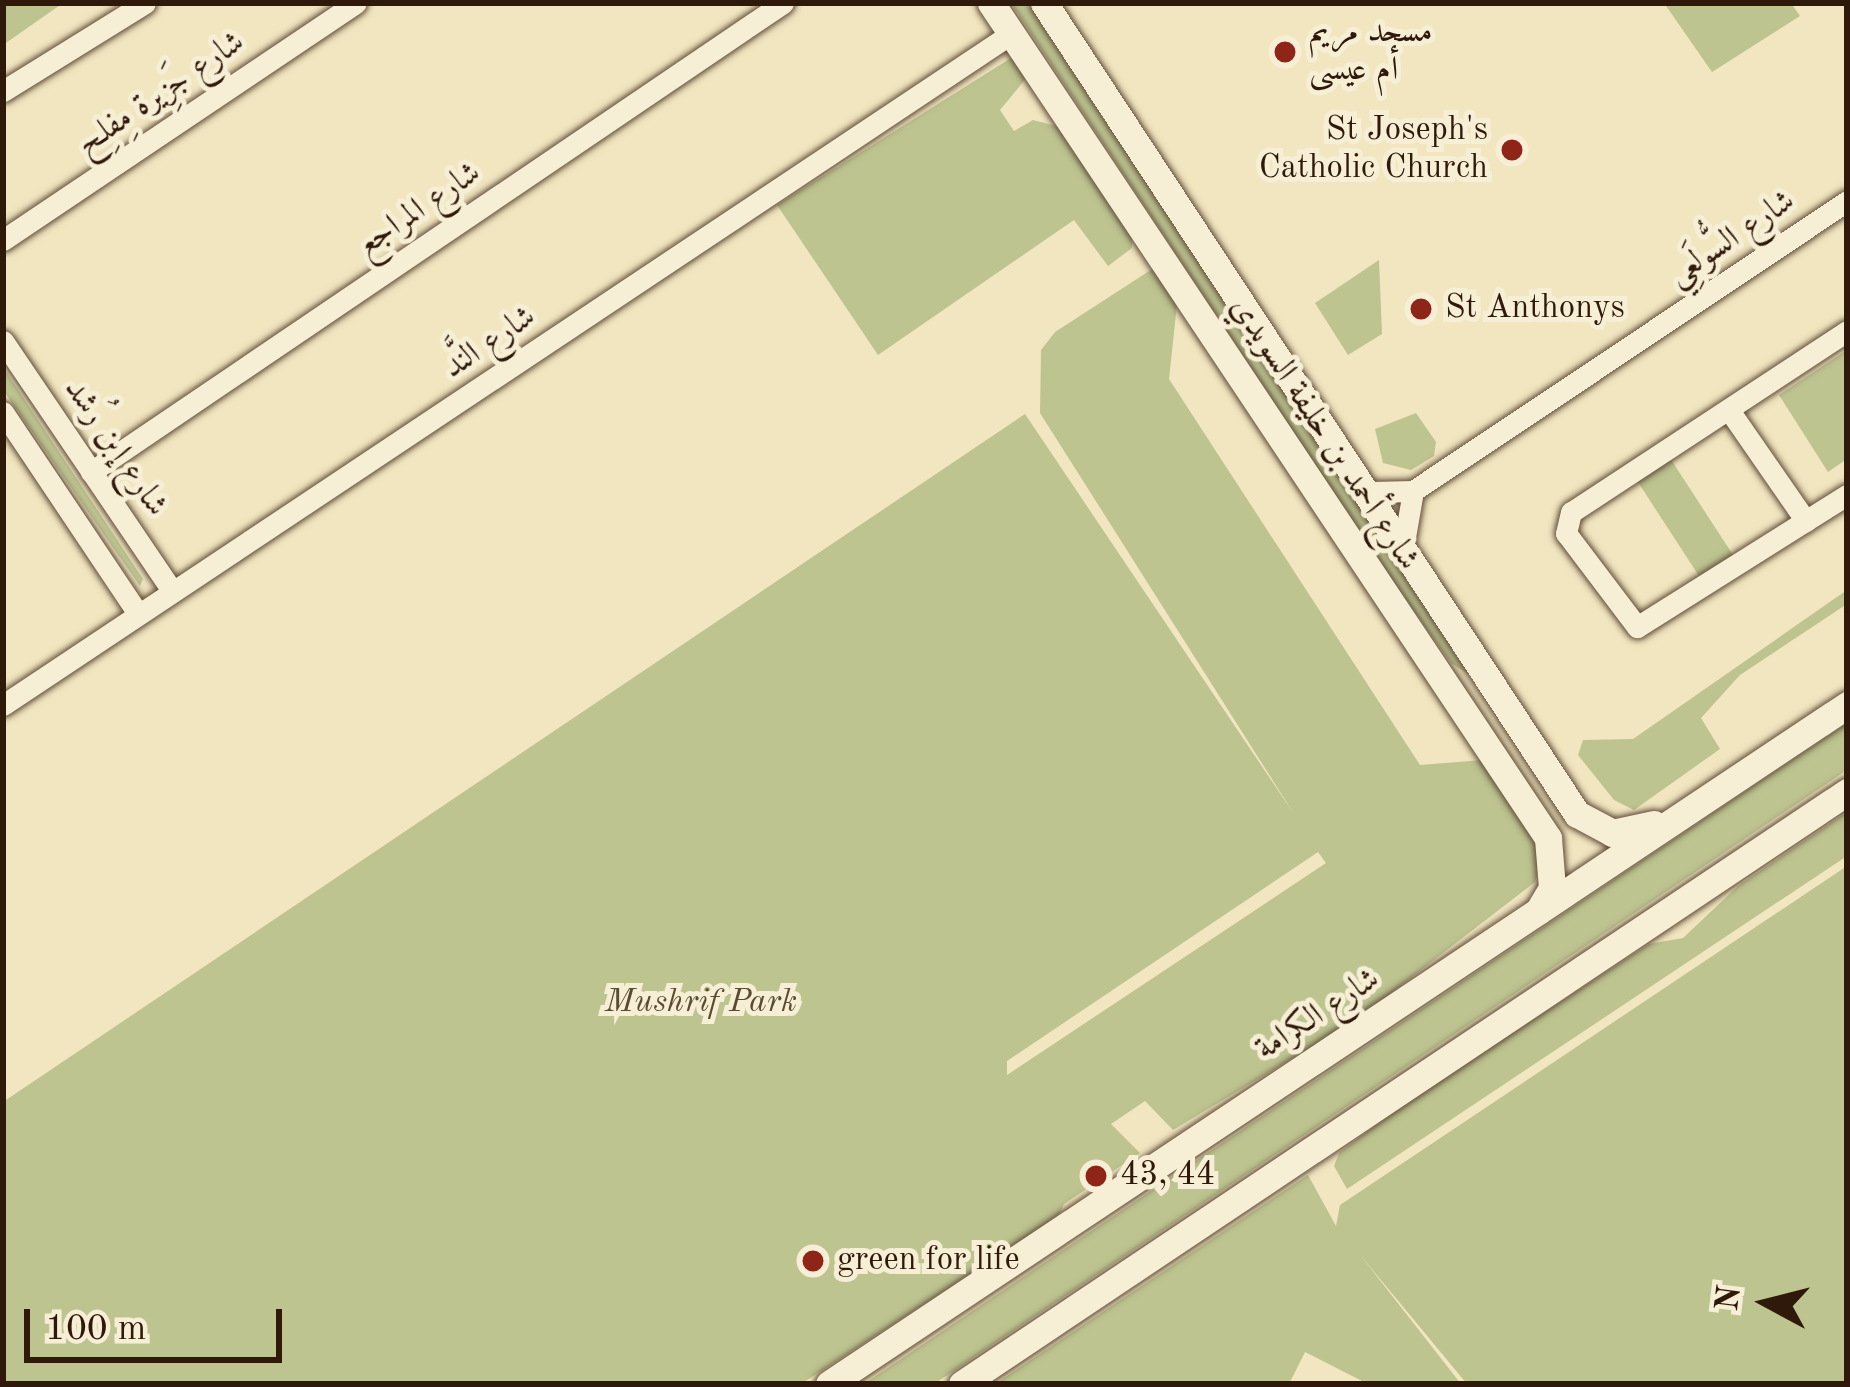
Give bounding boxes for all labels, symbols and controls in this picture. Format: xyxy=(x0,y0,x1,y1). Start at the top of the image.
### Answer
place label: مسجد مريم أم عيسى xyxy=(1309,13,1433,91)
street label: شارع جَزِيرة مِفلِح xyxy=(69,23,253,165)
marker: مسجد مريم أم عيسى xyxy=(1272,39,1298,65)
place label: St Joseph's Catholic Church xyxy=(1259,111,1488,189)
marker: St Joseph's Catholic Church xyxy=(1499,137,1525,163)
street label: شارع المراجع xyxy=(349,154,489,266)
street label: شارع السُّولَعِي xyxy=(1661,182,1803,296)
place label: St Anthonys xyxy=(1445,289,1625,329)
street label: شارع أحمد بن خليفة السويدي xyxy=(1221,290,1427,578)
marker: St Anthonys xyxy=(1408,296,1434,322)
street label: شارع النَّد xyxy=(436,298,544,388)
street label: شارع إبن رُشد xyxy=(54,372,176,524)
street label: شارع الكرامة xyxy=(1249,960,1387,1070)
park label: Mushrif Park xyxy=(605,983,797,1023)
place label: 43, 44 xyxy=(1120,1156,1215,1196)
marker: 43, 44 xyxy=(1083,1163,1109,1189)
place label: green for life xyxy=(837,1241,1020,1281)
north arrow xyxy=(1706,1243,1826,1363)
marker: green for life xyxy=(800,1248,826,1274)
text: N xyxy=(1712,1284,1748,1313)
scale bar xyxy=(30,1285,288,1359)
text: 100 m xyxy=(45,1312,146,1348)

